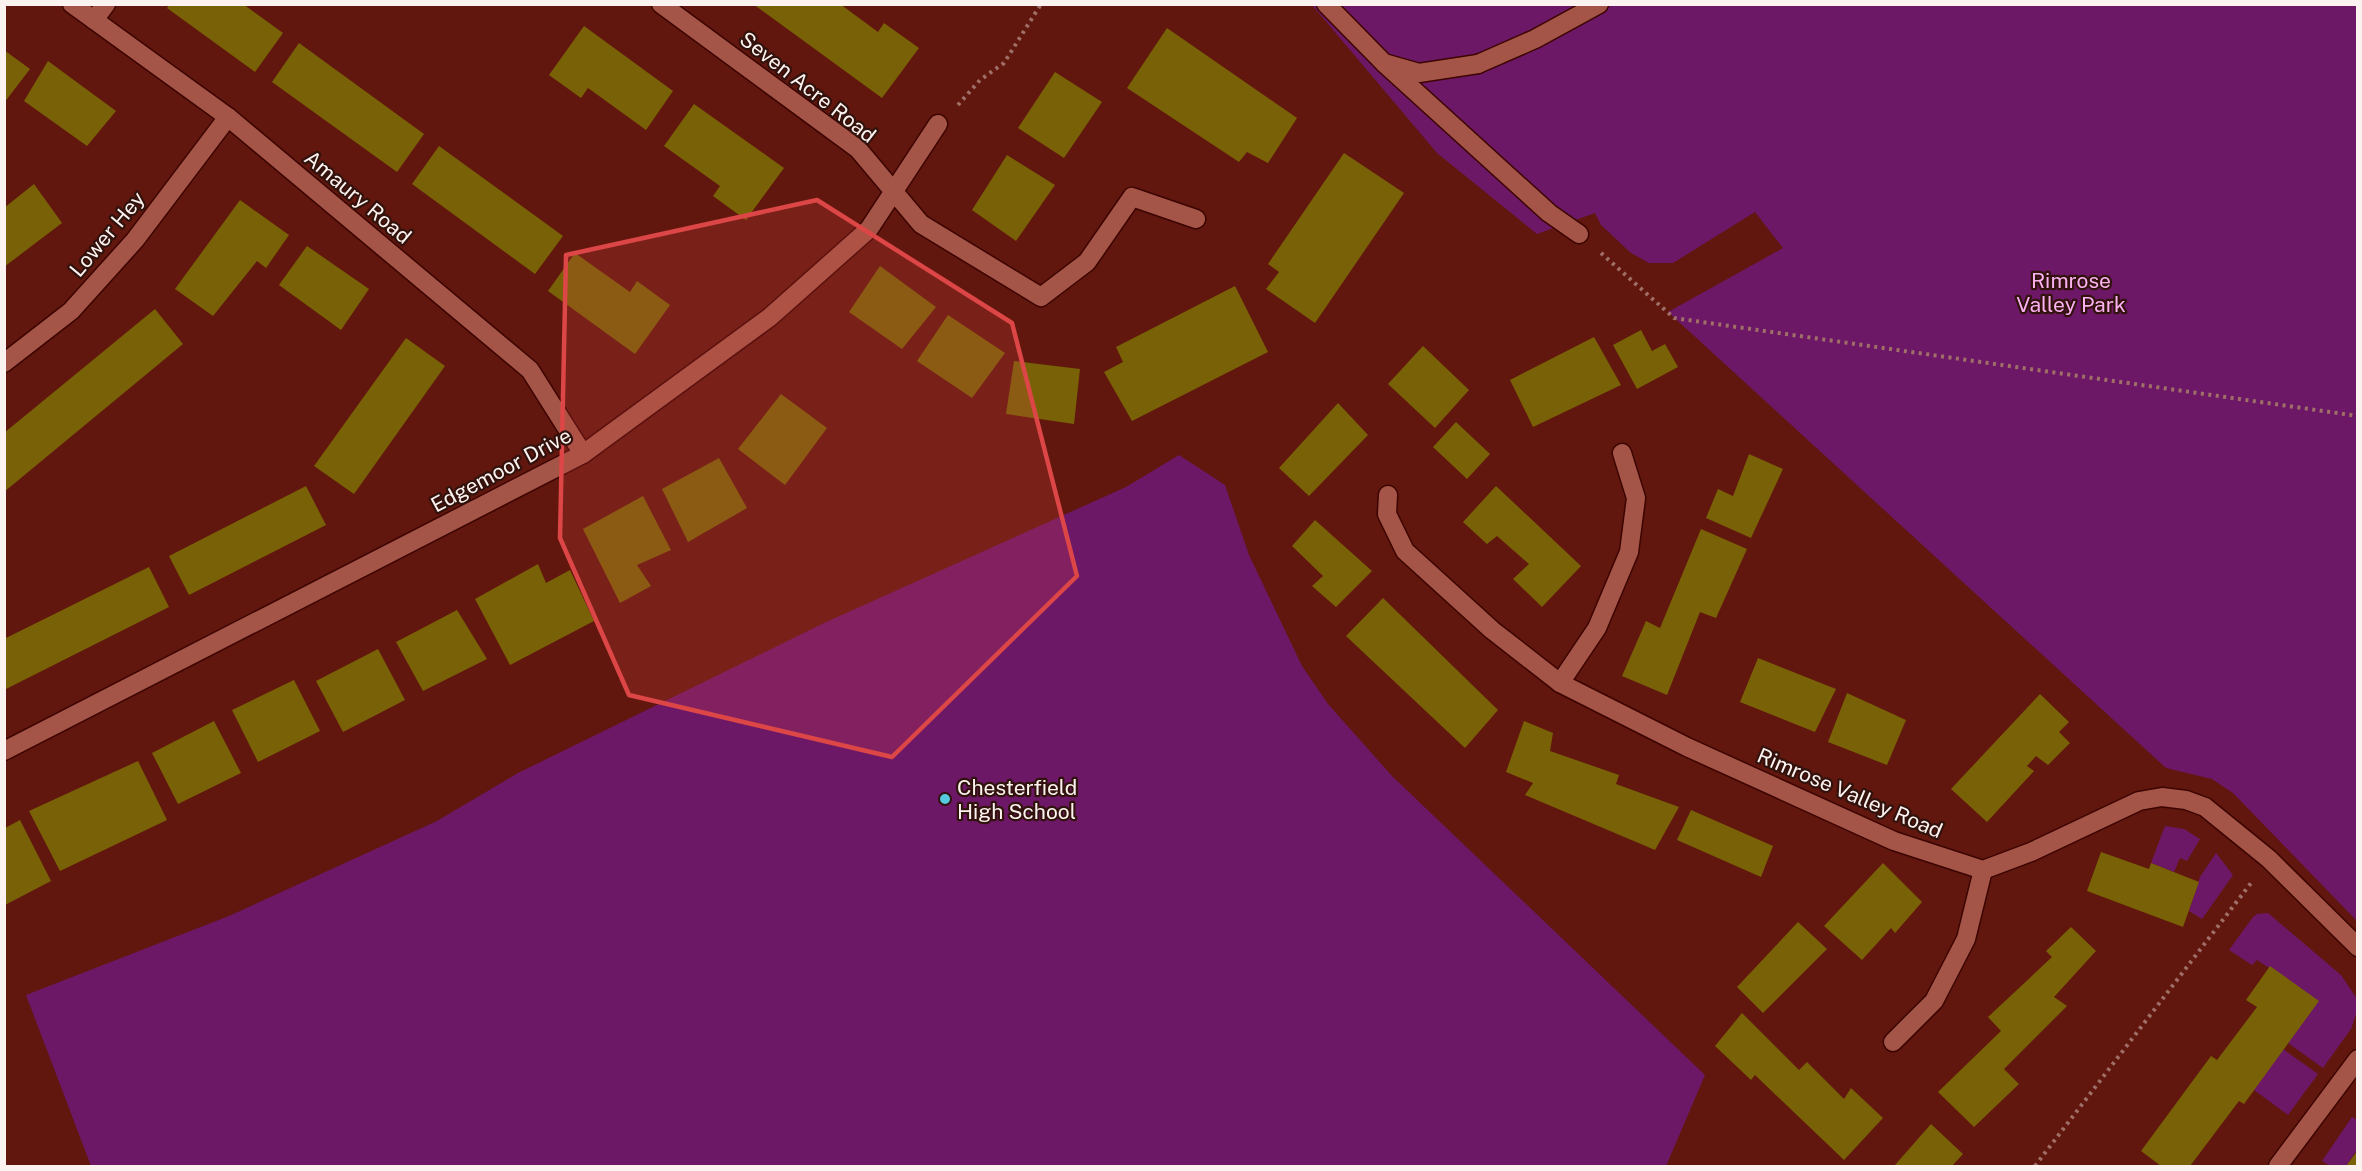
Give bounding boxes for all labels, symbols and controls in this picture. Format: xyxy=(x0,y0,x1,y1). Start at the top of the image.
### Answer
street label: Seven Acre Road xyxy=(735,26,881,148)
street label: Amaury Road xyxy=(300,145,416,249)
street label: Lower Hey xyxy=(64,186,150,282)
park label: Rimrose Valley Park xyxy=(2016,268,2126,317)
street label: Edgemoor Drive xyxy=(426,422,576,518)
street label: Rimrose Valley Road xyxy=(1754,743,1946,843)
place label: Chesterfield High School xyxy=(957,775,1077,824)
marker: Chesterfield High School xyxy=(938,792,952,806)

